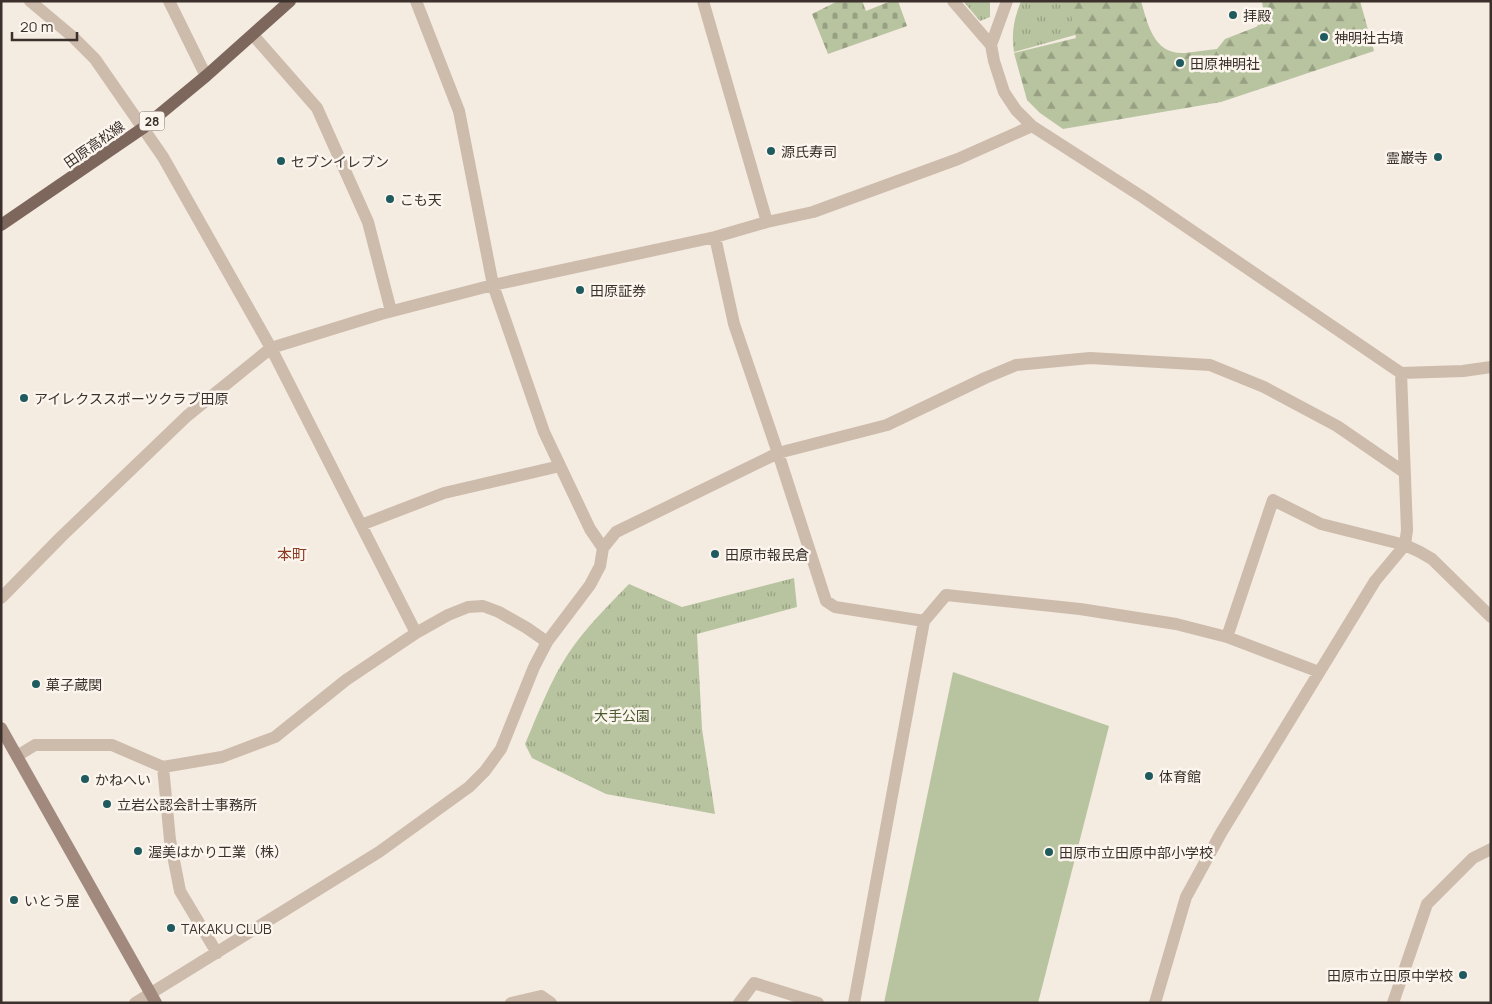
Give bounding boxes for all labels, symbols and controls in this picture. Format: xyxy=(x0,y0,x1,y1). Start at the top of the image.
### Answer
place label: 拝殿 xyxy=(1243,6,1271,25)
marker: 拝殿 xyxy=(1227,9,1239,21)
scale bar xyxy=(12,10,78,42)
text: 20 m xyxy=(20,16,53,37)
place label: 神明社古墳 xyxy=(1334,28,1404,47)
marker: 神明社古墳 xyxy=(1318,31,1330,43)
place label: 田原神明社 xyxy=(1190,54,1260,73)
marker: 田原神明社 xyxy=(1174,57,1186,69)
road number: 28 xyxy=(140,112,164,130)
street label: 田原高松線 xyxy=(60,116,128,172)
place label: 源氏寿司 xyxy=(781,142,837,161)
marker: 源氏寿司 xyxy=(765,145,777,157)
place label: 霊巌寺 xyxy=(1386,148,1428,167)
marker: 霊巌寺 xyxy=(1432,151,1444,163)
place label: セブンイレブン xyxy=(291,152,389,171)
marker: セブンイレブン xyxy=(275,155,287,167)
place label: こも天 xyxy=(400,190,442,209)
marker: こも天 xyxy=(384,193,396,205)
place label: 田原証券 xyxy=(590,281,646,300)
marker: 田原証券 xyxy=(574,284,586,296)
place label: アイレクススポーツクラブ田原 xyxy=(34,389,229,408)
marker: アイレクススポーツクラブ田原 xyxy=(18,392,30,404)
district label: 本町 xyxy=(277,544,307,565)
place label: 田原市報民倉 xyxy=(725,545,809,564)
marker: 田原市報民倉 xyxy=(709,548,721,560)
place label: 菓子蔵関 xyxy=(46,675,102,694)
marker: 菓子蔵関 xyxy=(30,678,42,690)
park label: 大手公園 xyxy=(594,706,650,725)
place label: 体育館 xyxy=(1159,767,1201,786)
place label: かねへい xyxy=(95,770,151,789)
marker: 体育館 xyxy=(1143,770,1155,782)
marker: かねへい xyxy=(79,773,91,785)
place label: 立岩公認会計士事務所 xyxy=(117,795,257,814)
marker: 立岩公認会計士事務所 xyxy=(101,798,113,810)
place label: 渥美はかり工業（株） xyxy=(148,842,288,861)
place label: 田原市立田原中部小学校 xyxy=(1059,843,1213,862)
marker: 渥美はかり工業（株） xyxy=(132,845,144,857)
marker: 田原市立田原中部小学校 xyxy=(1043,846,1055,858)
place label: いとう屋 xyxy=(24,891,80,910)
marker: いとう屋 xyxy=(8,894,20,906)
place label: TAKAKU CLUB xyxy=(181,919,272,938)
marker: TAKAKU CLUB xyxy=(165,922,177,934)
place label: 田原市立田原中学校 xyxy=(1327,966,1453,985)
marker: 田原市立田原中学校 xyxy=(1457,969,1469,981)

